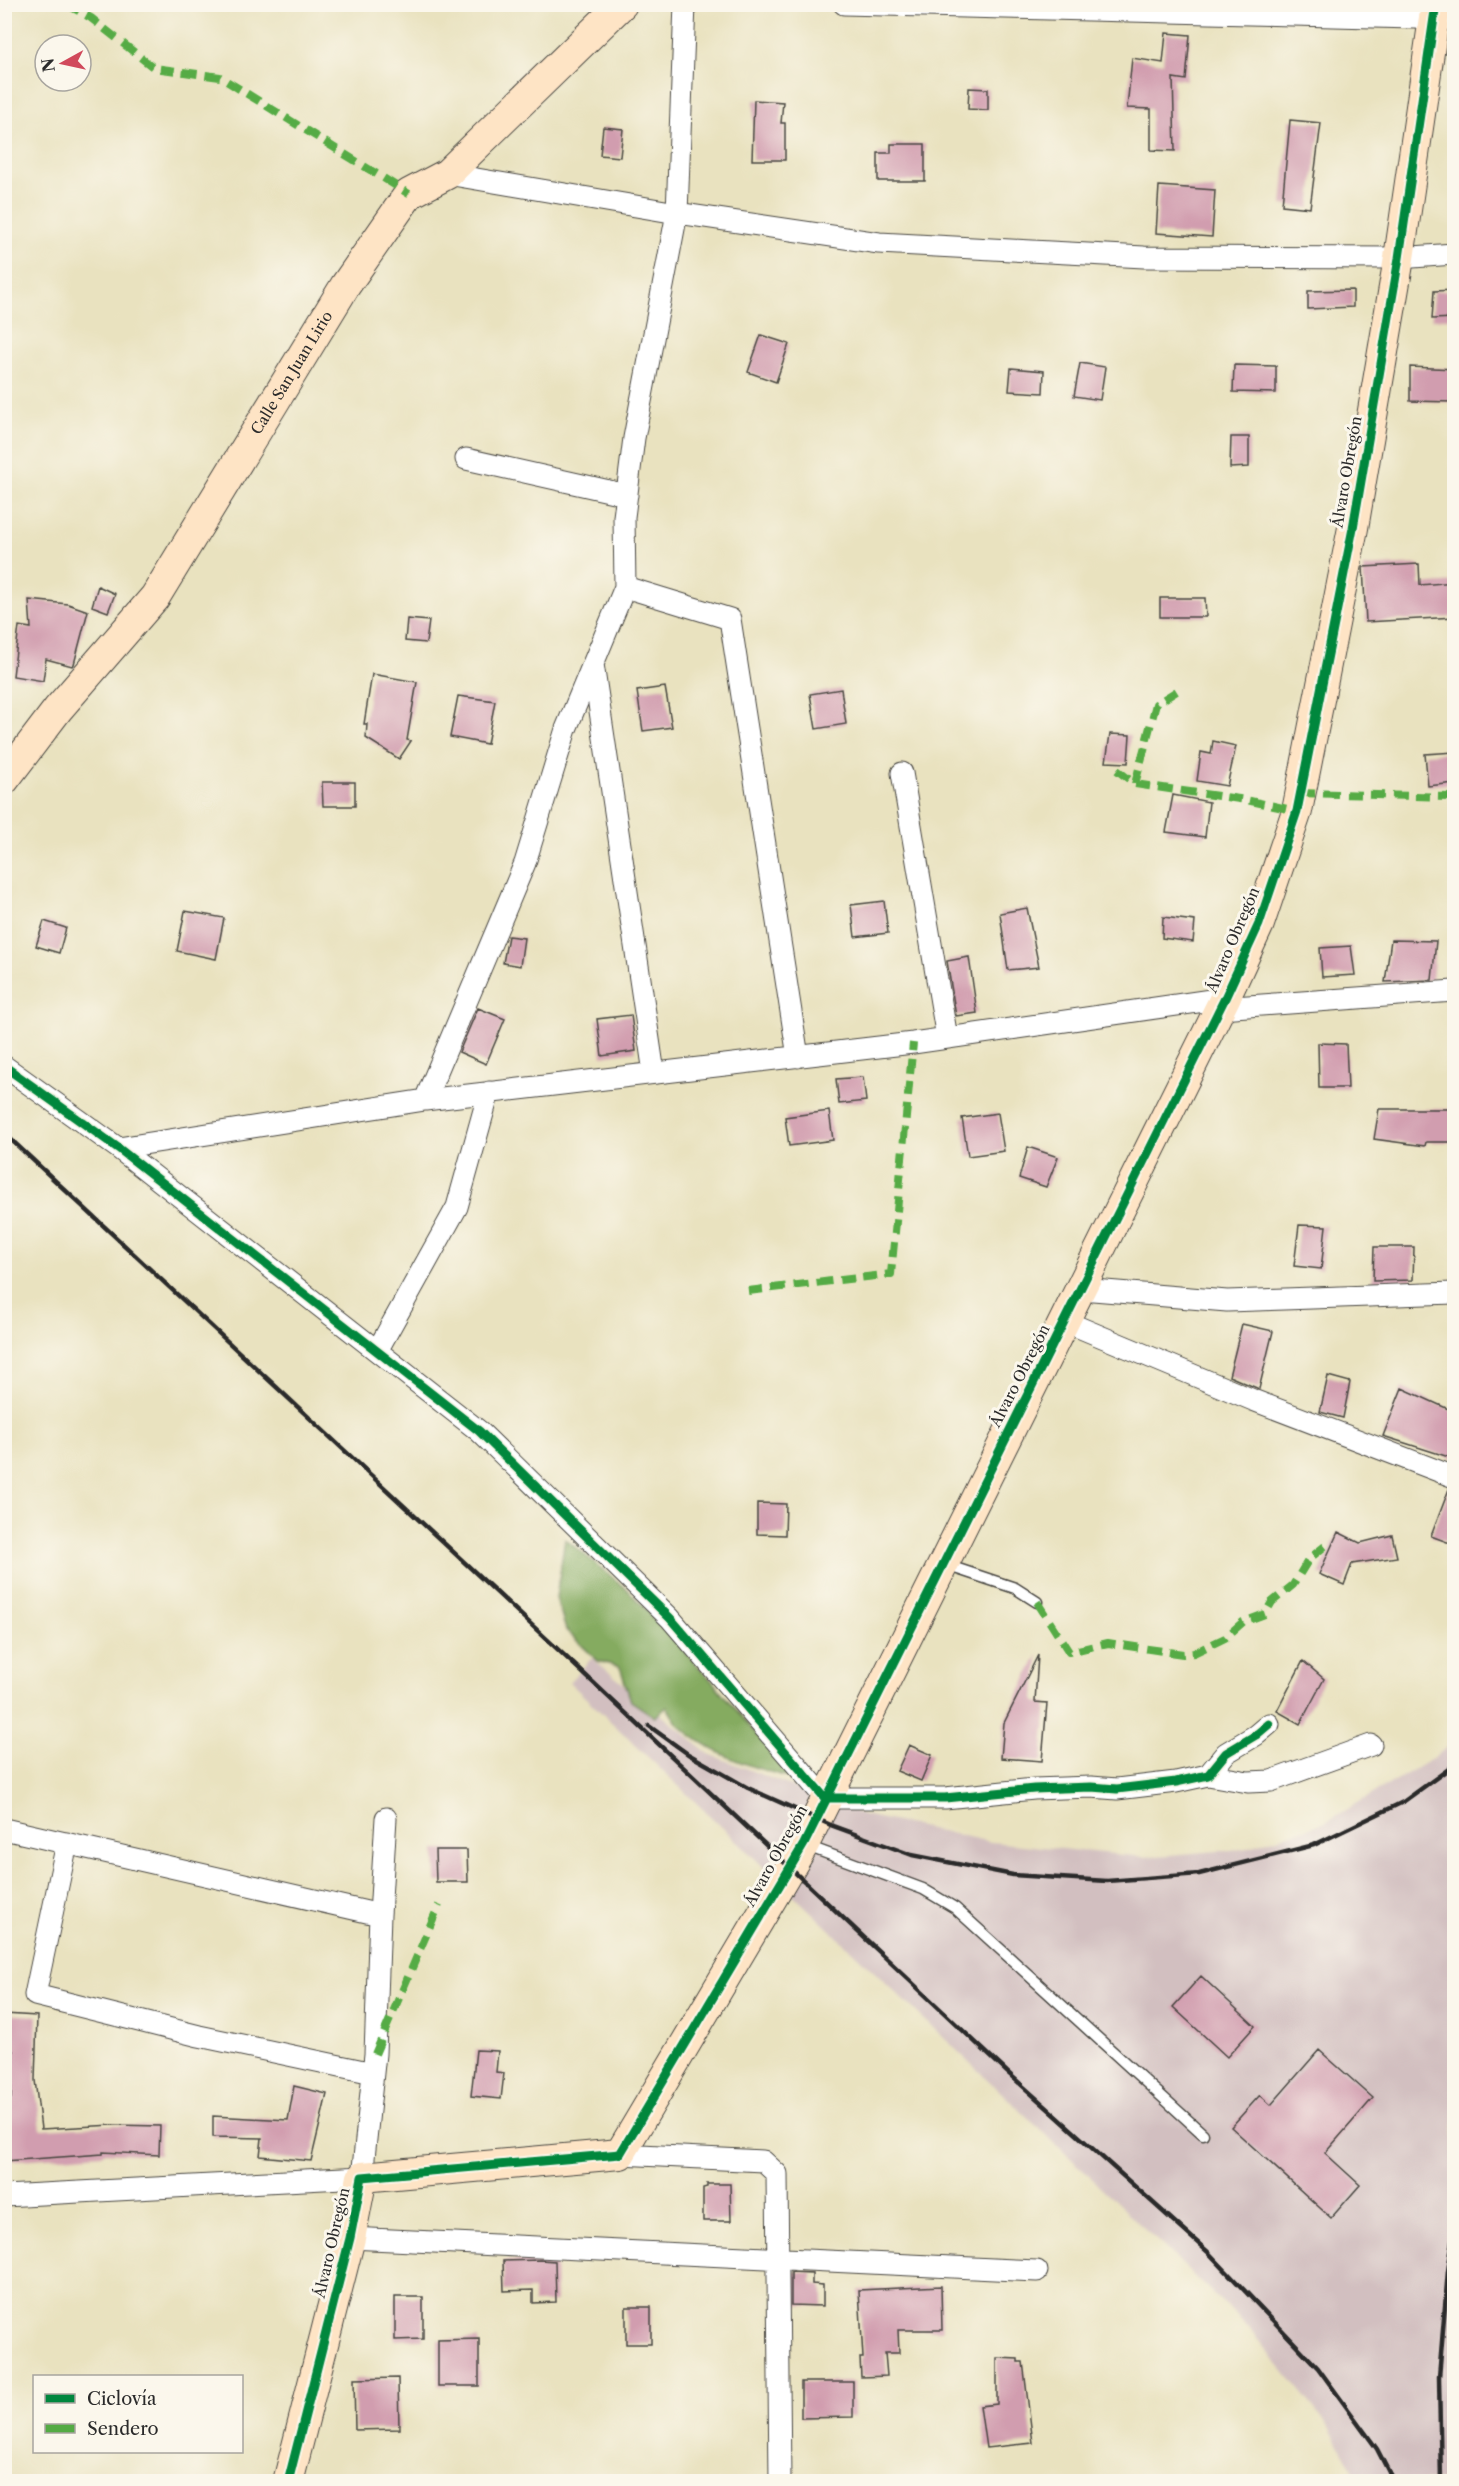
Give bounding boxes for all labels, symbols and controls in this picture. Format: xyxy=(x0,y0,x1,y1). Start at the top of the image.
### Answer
north arrow xyxy=(33,33,93,93)
text: N xyxy=(37,57,59,73)
street label: Calle San Juan Lirio xyxy=(247,307,336,438)
street label: Álvaro Obregón xyxy=(1327,414,1366,530)
street label: Álvaro Obregón xyxy=(1201,884,1264,996)
street label: Álvaro Obregón xyxy=(985,1321,1054,1431)
street label: Álvaro Obregón xyxy=(739,1801,812,1911)
street label: Álvaro Obregón xyxy=(309,2185,354,2301)
legend xyxy=(33,2375,243,2453)
text: Ciclovía xyxy=(87,2388,157,2410)
text: Sendero xyxy=(87,2418,159,2440)

